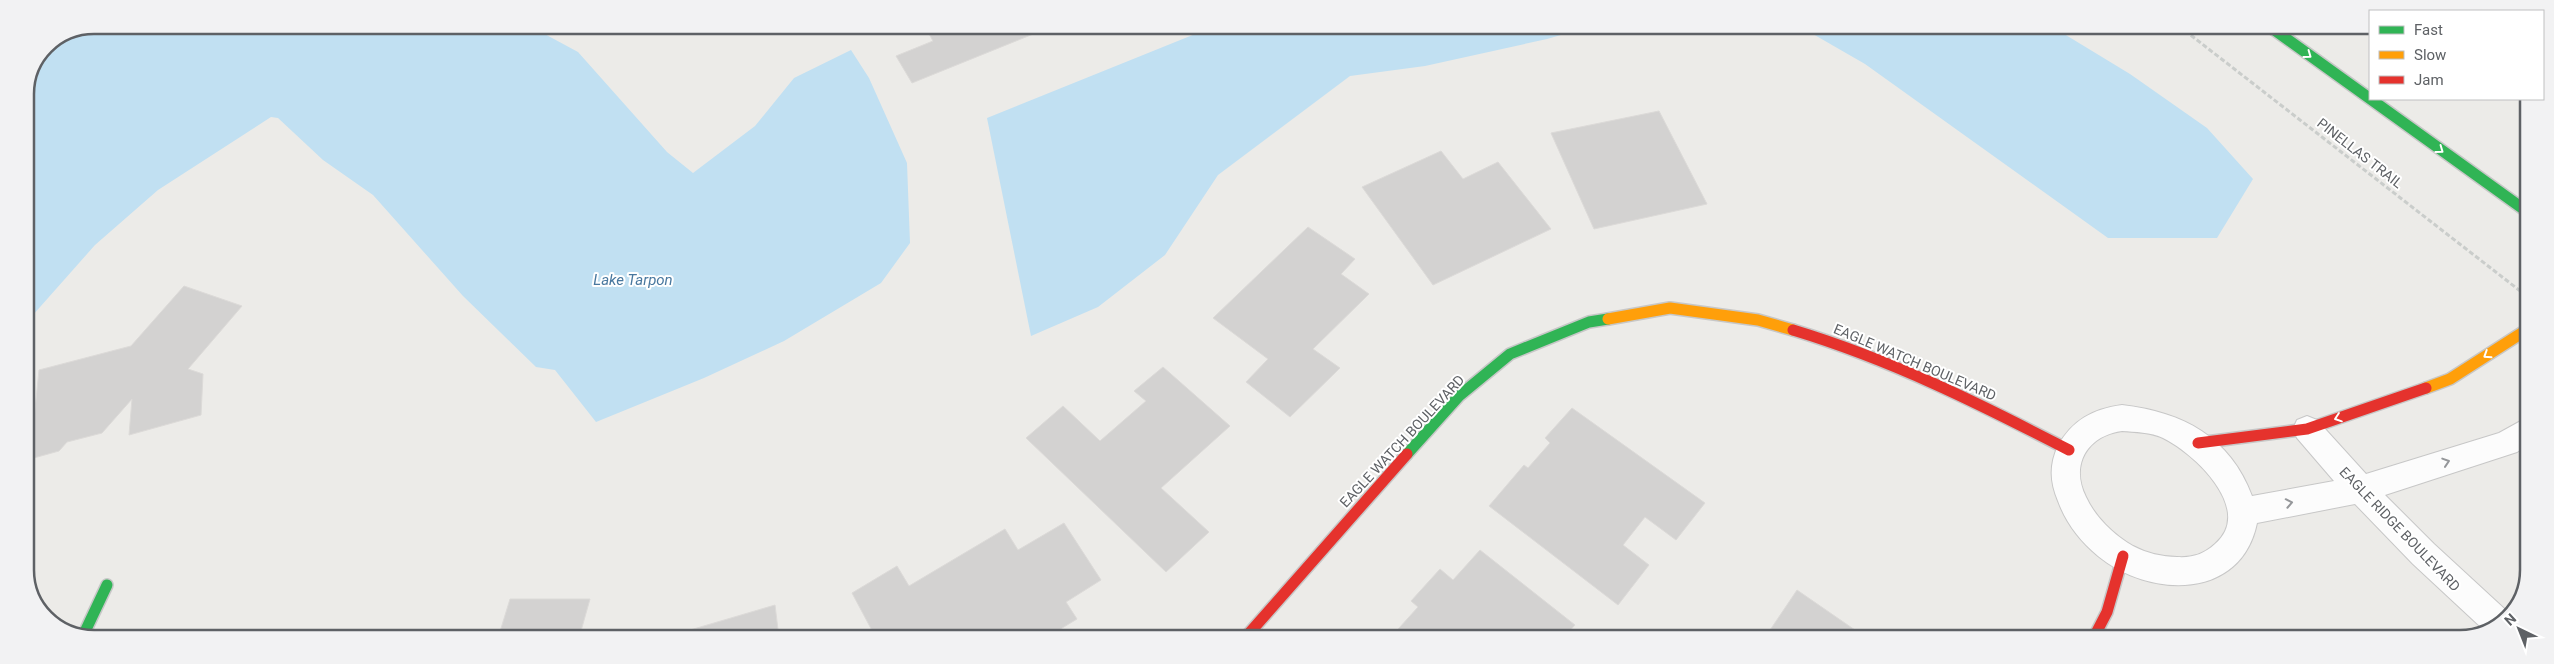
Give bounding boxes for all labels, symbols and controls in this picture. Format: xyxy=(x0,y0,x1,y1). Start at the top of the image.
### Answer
legend xyxy=(2369,10,2544,100)
text: Fast xyxy=(2414,21,2443,39)
text: Slow xyxy=(2414,46,2446,64)
one-way arrow xyxy=(2302,49,2312,58)
text: Jam xyxy=(2414,71,2444,89)
street label: PINELLAS TRAIL xyxy=(2314,115,2406,192)
one-way arrow xyxy=(2434,144,2443,152)
water label: Lake Tarpon xyxy=(593,271,673,289)
street label: EAGLE WATCH BOULEVARD xyxy=(1831,320,1999,404)
one-way arrow xyxy=(2484,349,2493,358)
street label: EAGLE WATCH BOULEVARD xyxy=(1337,372,1467,510)
one-way arrow xyxy=(2335,412,2343,422)
one-way arrow xyxy=(2442,458,2450,468)
street label: EAGLE RIDGE BOULEVARD xyxy=(2336,464,2464,594)
one-way arrow xyxy=(2285,499,2294,509)
north arrow xyxy=(2494,604,2544,654)
text: N xyxy=(2501,610,2519,629)

